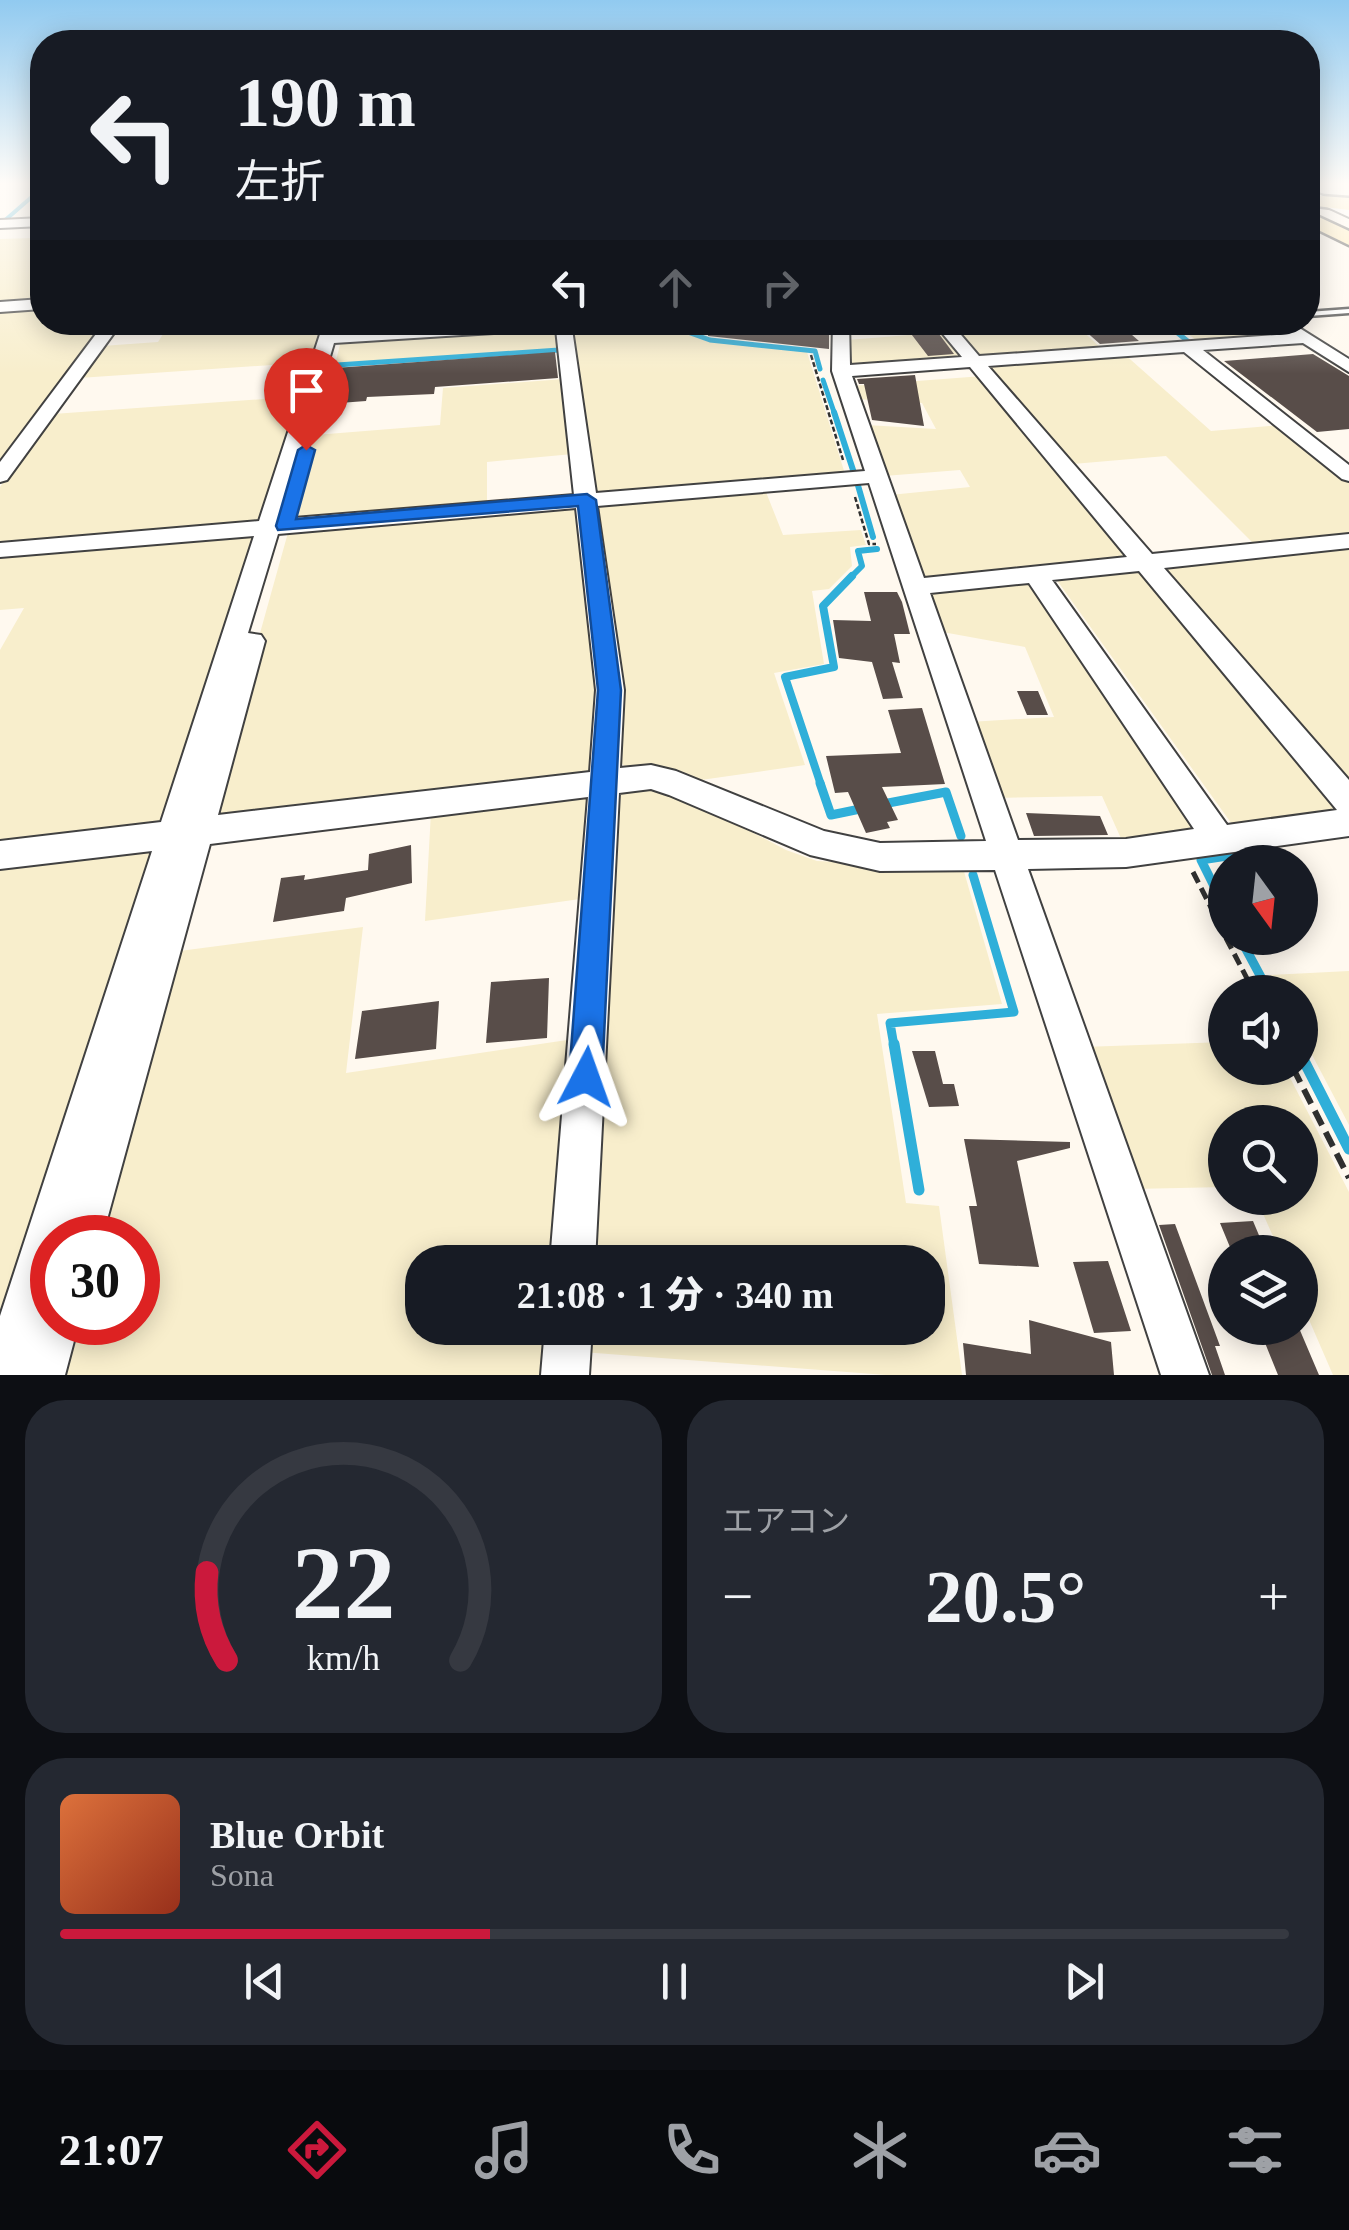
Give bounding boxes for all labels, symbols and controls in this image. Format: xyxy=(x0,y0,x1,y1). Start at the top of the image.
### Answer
text: 190 m xyxy=(235,64,416,141)
icon: left xyxy=(70,70,200,200)
text: 左折 xyxy=(235,157,325,207)
icon: left xyxy=(543,260,598,315)
icon: ahead xyxy=(648,260,703,315)
icon: right xyxy=(753,260,808,315)
pin xyxy=(264,348,349,451)
icon: arrive xyxy=(279,363,334,418)
north arrow xyxy=(1208,845,1318,955)
map controls xyxy=(1208,845,1318,1345)
button: sound xyxy=(1208,975,1318,1085)
position arrow xyxy=(534,1025,638,1129)
button: search xyxy=(1208,1105,1318,1215)
speed limit sign: 30 xyxy=(30,1215,160,1345)
button: layers xyxy=(1208,1235,1318,1345)
text: 21:08 · 1 分 · 340 m xyxy=(517,1274,833,1316)
text: エアコン xyxy=(722,1503,850,1539)
text: 22 xyxy=(292,1525,396,1640)
text: 20.5° xyxy=(925,1555,1086,1638)
text: − xyxy=(722,1566,753,1627)
text: + xyxy=(1258,1566,1289,1627)
text: km/h xyxy=(307,1638,380,1678)
text: Blue Orbit xyxy=(210,1814,384,1856)
text: Sona xyxy=(210,1857,274,1893)
icon: previous xyxy=(237,1954,292,2009)
icon: pause xyxy=(647,1954,702,2009)
icon: next xyxy=(1057,1954,1112,2009)
icon: directions xyxy=(282,2115,352,2185)
icon: music xyxy=(469,2115,539,2185)
icon: phone xyxy=(657,2115,727,2185)
icon: climate xyxy=(845,2115,915,2185)
icon: car xyxy=(1032,2115,1102,2185)
icon: filters xyxy=(1220,2115,1290,2185)
text: 21:07 xyxy=(59,2125,164,2175)

